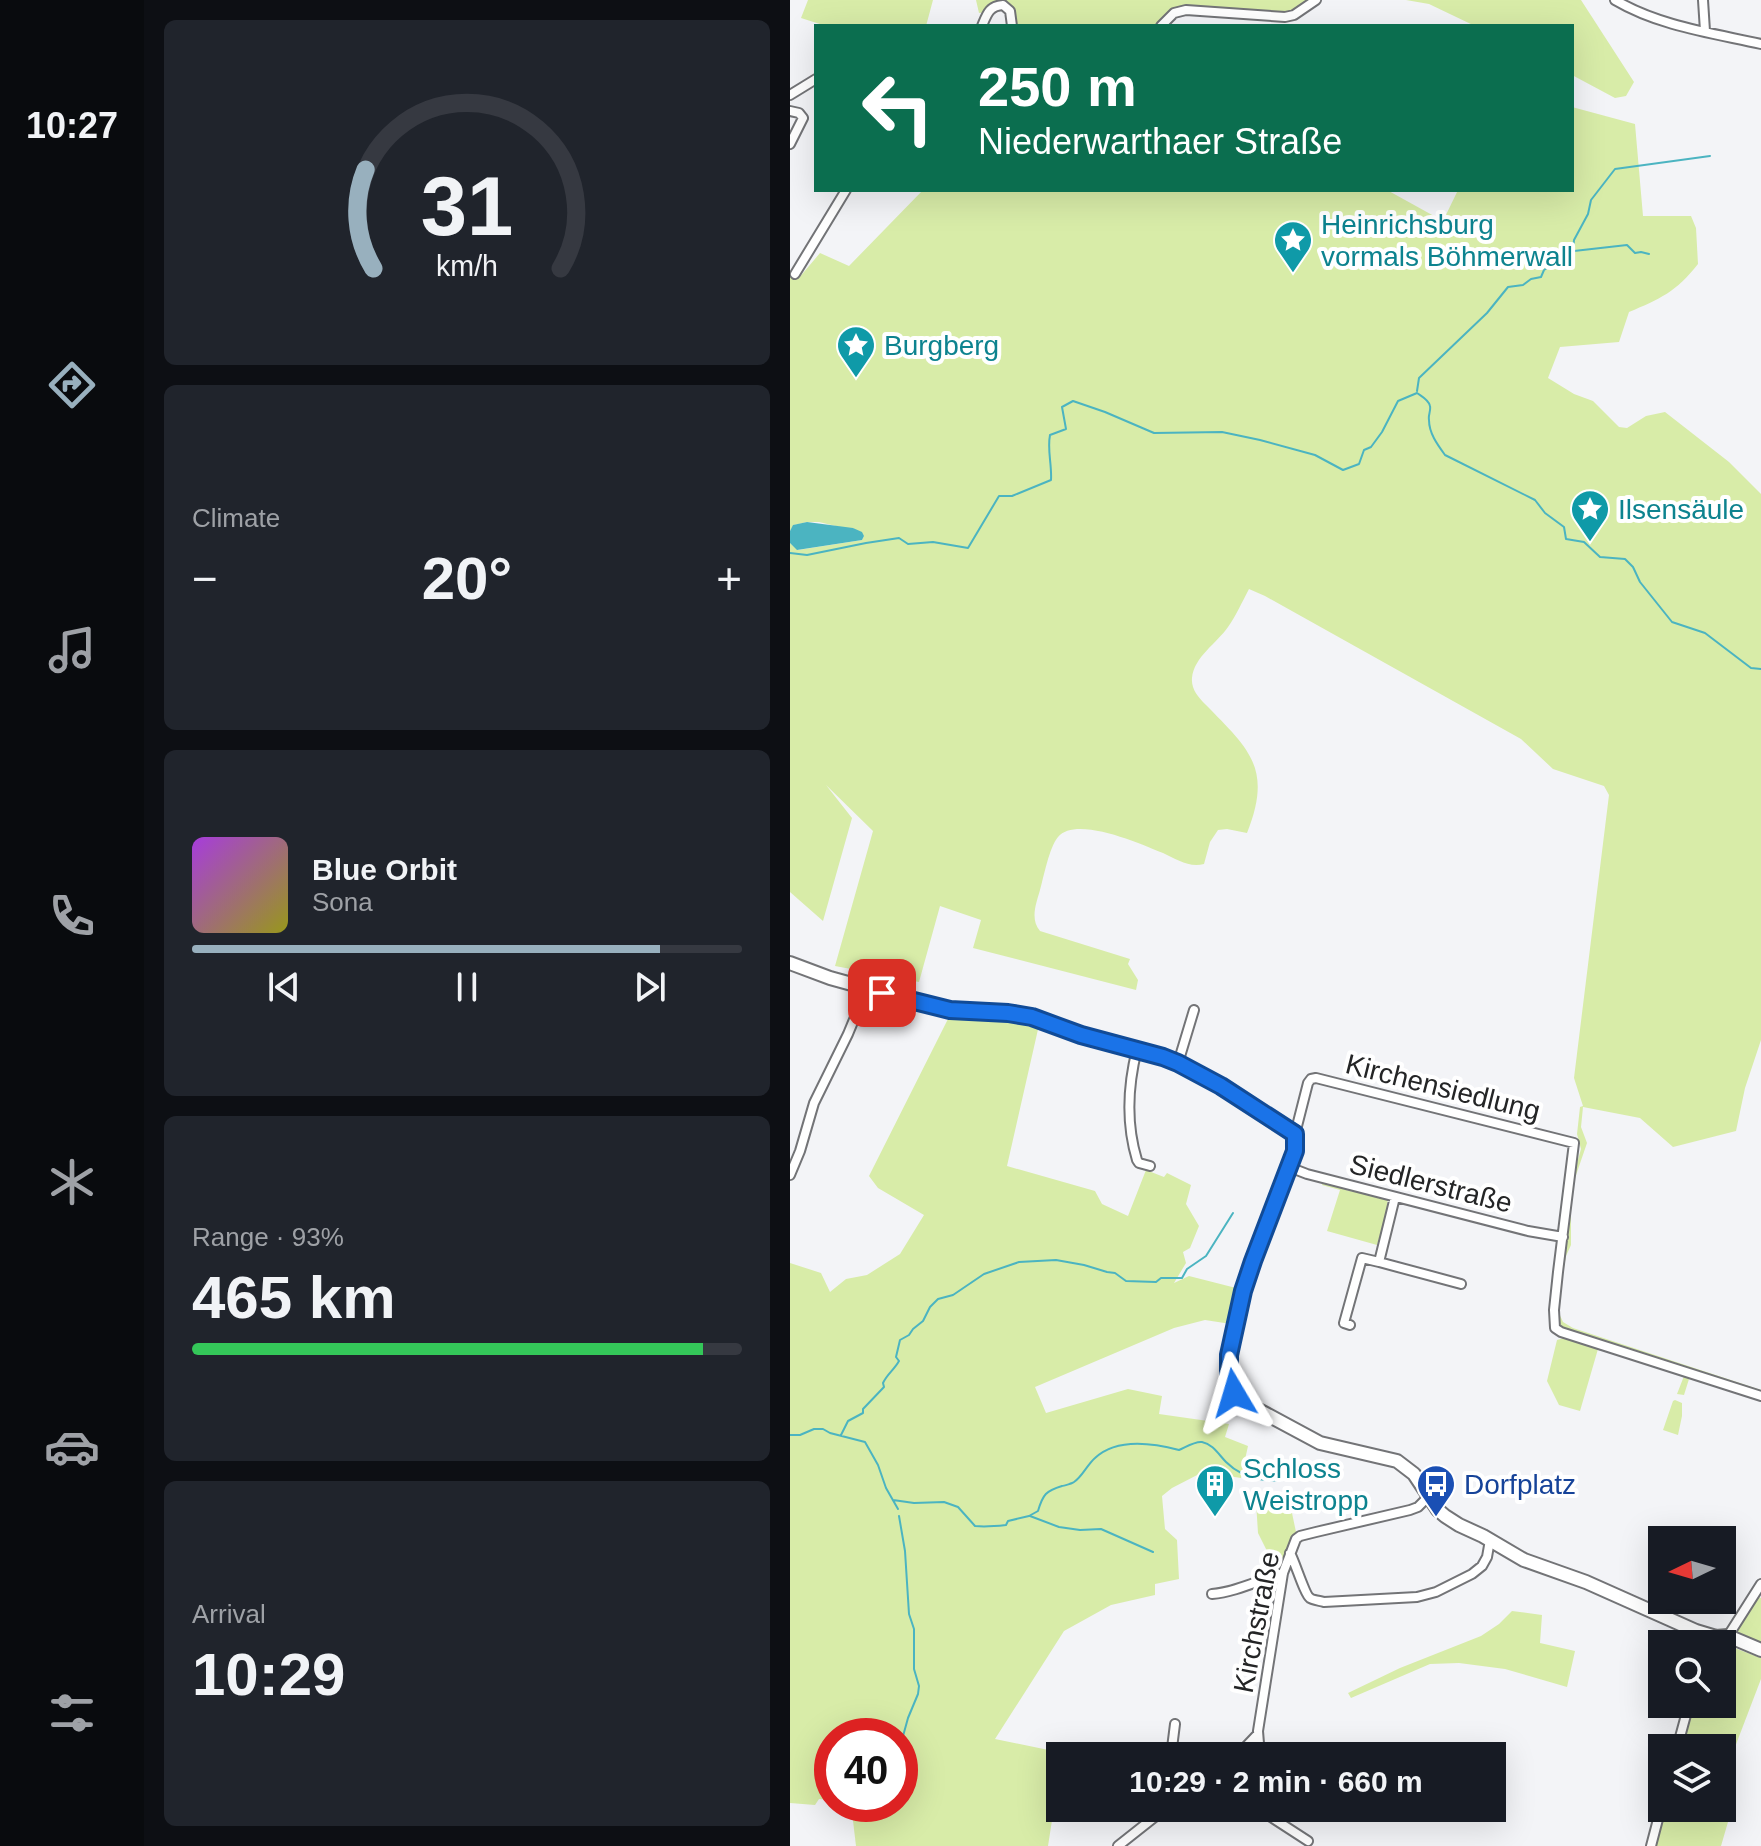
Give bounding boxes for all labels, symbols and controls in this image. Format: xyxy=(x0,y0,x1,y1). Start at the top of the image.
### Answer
text: 250 m xyxy=(978,55,1137,118)
icon: left xyxy=(846,56,950,160)
text: 10:27 xyxy=(26,105,118,146)
text: Niederwarthaer Straße xyxy=(978,121,1342,162)
text: 31 xyxy=(421,159,513,252)
place label: Heinrichsburg vormals Böhmerwall xyxy=(1321,209,1573,272)
place icon: Heinrichsburg vormals Böhmerwall xyxy=(1272,219,1314,274)
text: km/h xyxy=(436,250,498,282)
place icon: Burgberg xyxy=(835,324,877,379)
place label: Burgberg xyxy=(884,330,999,361)
icon: directions xyxy=(44,357,100,413)
place icon: Ilsensäule xyxy=(1569,488,1611,543)
place label: Ilsensäule xyxy=(1618,494,1744,525)
text: Climate xyxy=(192,503,280,533)
text: 20° xyxy=(422,545,512,612)
text: − xyxy=(192,554,218,603)
text: + xyxy=(716,554,742,603)
icon: music xyxy=(44,622,100,678)
text: Blue Orbit xyxy=(312,853,457,886)
text: Sona xyxy=(312,887,373,917)
icon: phone xyxy=(44,888,100,944)
pin xyxy=(848,959,916,1027)
icon: previous xyxy=(262,965,306,1009)
icon: pause xyxy=(445,965,489,1009)
icon: next xyxy=(628,965,672,1009)
icon: arrive xyxy=(860,971,904,1015)
street label: Kirchensiedlung xyxy=(1342,1048,1543,1127)
street label: Siedlerstraße xyxy=(1346,1148,1515,1219)
icon: climate xyxy=(44,1154,100,1210)
text: Range · 93% xyxy=(192,1222,344,1252)
text: 465 km xyxy=(192,1264,396,1331)
position arrow xyxy=(1192,1351,1276,1435)
icon: car xyxy=(44,1419,100,1475)
place label: Schloss Weistropp xyxy=(1243,1453,1369,1516)
building icon: Schloss Weistropp xyxy=(1194,1463,1236,1518)
bus stop icon: Dorfplatz xyxy=(1415,1463,1457,1518)
place label: Dorfplatz xyxy=(1464,1469,1576,1500)
north arrow xyxy=(1648,1526,1736,1614)
map controls xyxy=(1648,1526,1736,1822)
street label: Kirchstraße xyxy=(1228,1549,1285,1695)
text: Arrival xyxy=(192,1599,266,1629)
button: search xyxy=(1648,1630,1736,1718)
text: 10:29 xyxy=(192,1641,345,1708)
icon: filters xyxy=(44,1685,100,1741)
speed limit sign: 40 xyxy=(814,1718,918,1822)
button: layers xyxy=(1648,1734,1736,1822)
text: 10:29 · 2 min · 660 m xyxy=(1129,1765,1423,1798)

